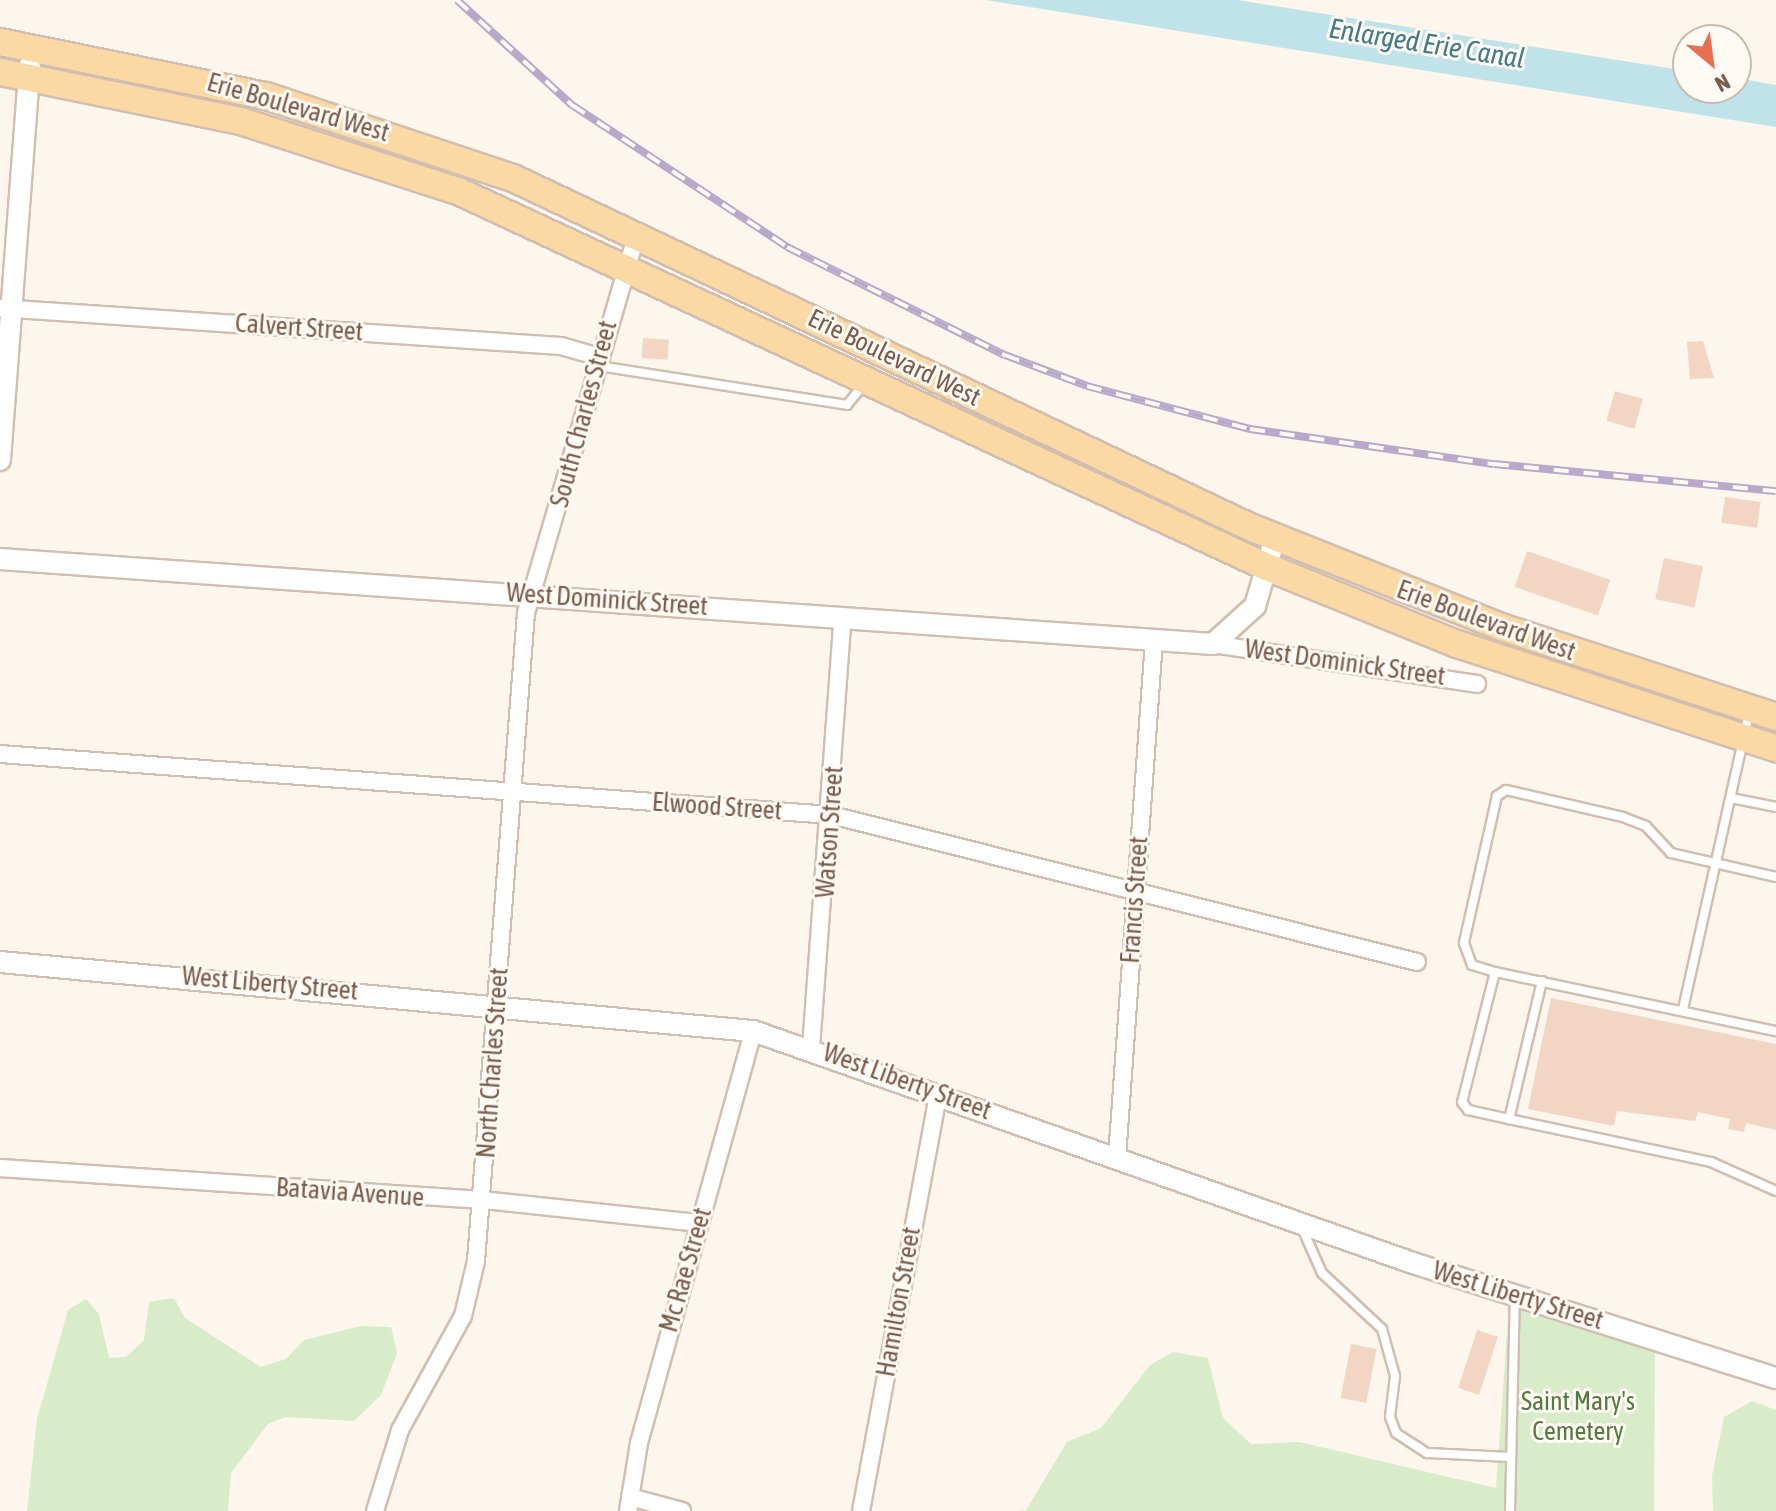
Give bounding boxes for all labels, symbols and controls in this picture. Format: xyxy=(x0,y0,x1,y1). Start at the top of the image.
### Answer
water label: Enlarged Erie Canal xyxy=(1327,11,1527,75)
north arrow xyxy=(1672,24,1752,104)
street label: Erie Boulevard West xyxy=(203,67,393,149)
text: N xyxy=(1711,69,1735,98)
street label: Erie Boulevard West xyxy=(803,303,985,413)
street label: Calvert Street xyxy=(234,308,364,348)
street label: South Charles Street xyxy=(544,317,624,511)
street label: Erie Boulevard West xyxy=(1392,574,1580,668)
street label: West Dominick Street xyxy=(505,577,709,623)
street label: West Dominick Street xyxy=(1243,634,1447,692)
street label: Watson Street xyxy=(810,765,850,899)
street label: Elwood Street xyxy=(651,787,783,827)
street label: Francis Street xyxy=(1115,835,1155,965)
street label: West Liberty Street xyxy=(181,961,359,1007)
street label: North Charles Street xyxy=(471,967,515,1159)
street label: West Liberty Street xyxy=(819,1037,995,1127)
street label: Batavia Avenue xyxy=(275,1172,425,1214)
street label: Mc Rae Street xyxy=(653,1204,719,1336)
street label: Hamilton Street xyxy=(870,1225,928,1379)
street label: West Liberty Street xyxy=(1429,1255,1607,1337)
park label: Saint Mary's Cemetery xyxy=(1521,1386,1635,1448)

